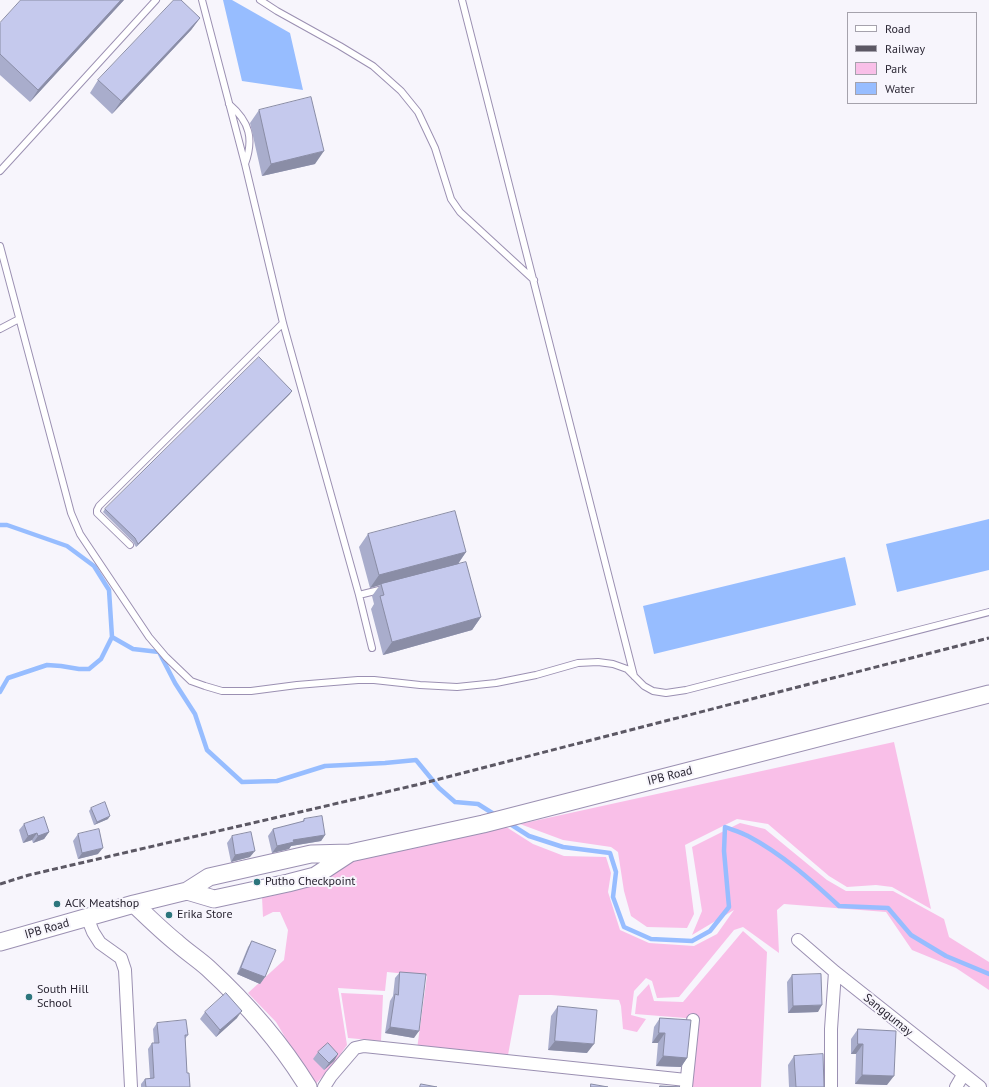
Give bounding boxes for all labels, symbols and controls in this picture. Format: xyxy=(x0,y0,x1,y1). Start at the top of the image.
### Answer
legend xyxy=(847,12,977,104)
text: Road xyxy=(885,21,910,36)
text: Railway xyxy=(885,41,925,56)
text: Park xyxy=(885,61,907,76)
text: Water xyxy=(885,81,915,96)
street label: IPB Road xyxy=(646,763,694,789)
place label: Putho Checkpoint xyxy=(265,875,355,889)
marker: Putho Checkpoint xyxy=(252,877,262,887)
place label: ACK Meatshop xyxy=(65,897,139,911)
marker: ACK Meatshop xyxy=(52,899,62,909)
place label: Erika Store xyxy=(177,908,233,922)
marker: Erika Store xyxy=(164,910,174,920)
street label: IPB Road xyxy=(23,916,71,942)
place label: South Hill School xyxy=(37,983,88,1011)
street label: Sanggumay xyxy=(860,991,916,1039)
marker: South Hill School xyxy=(24,992,34,1002)

